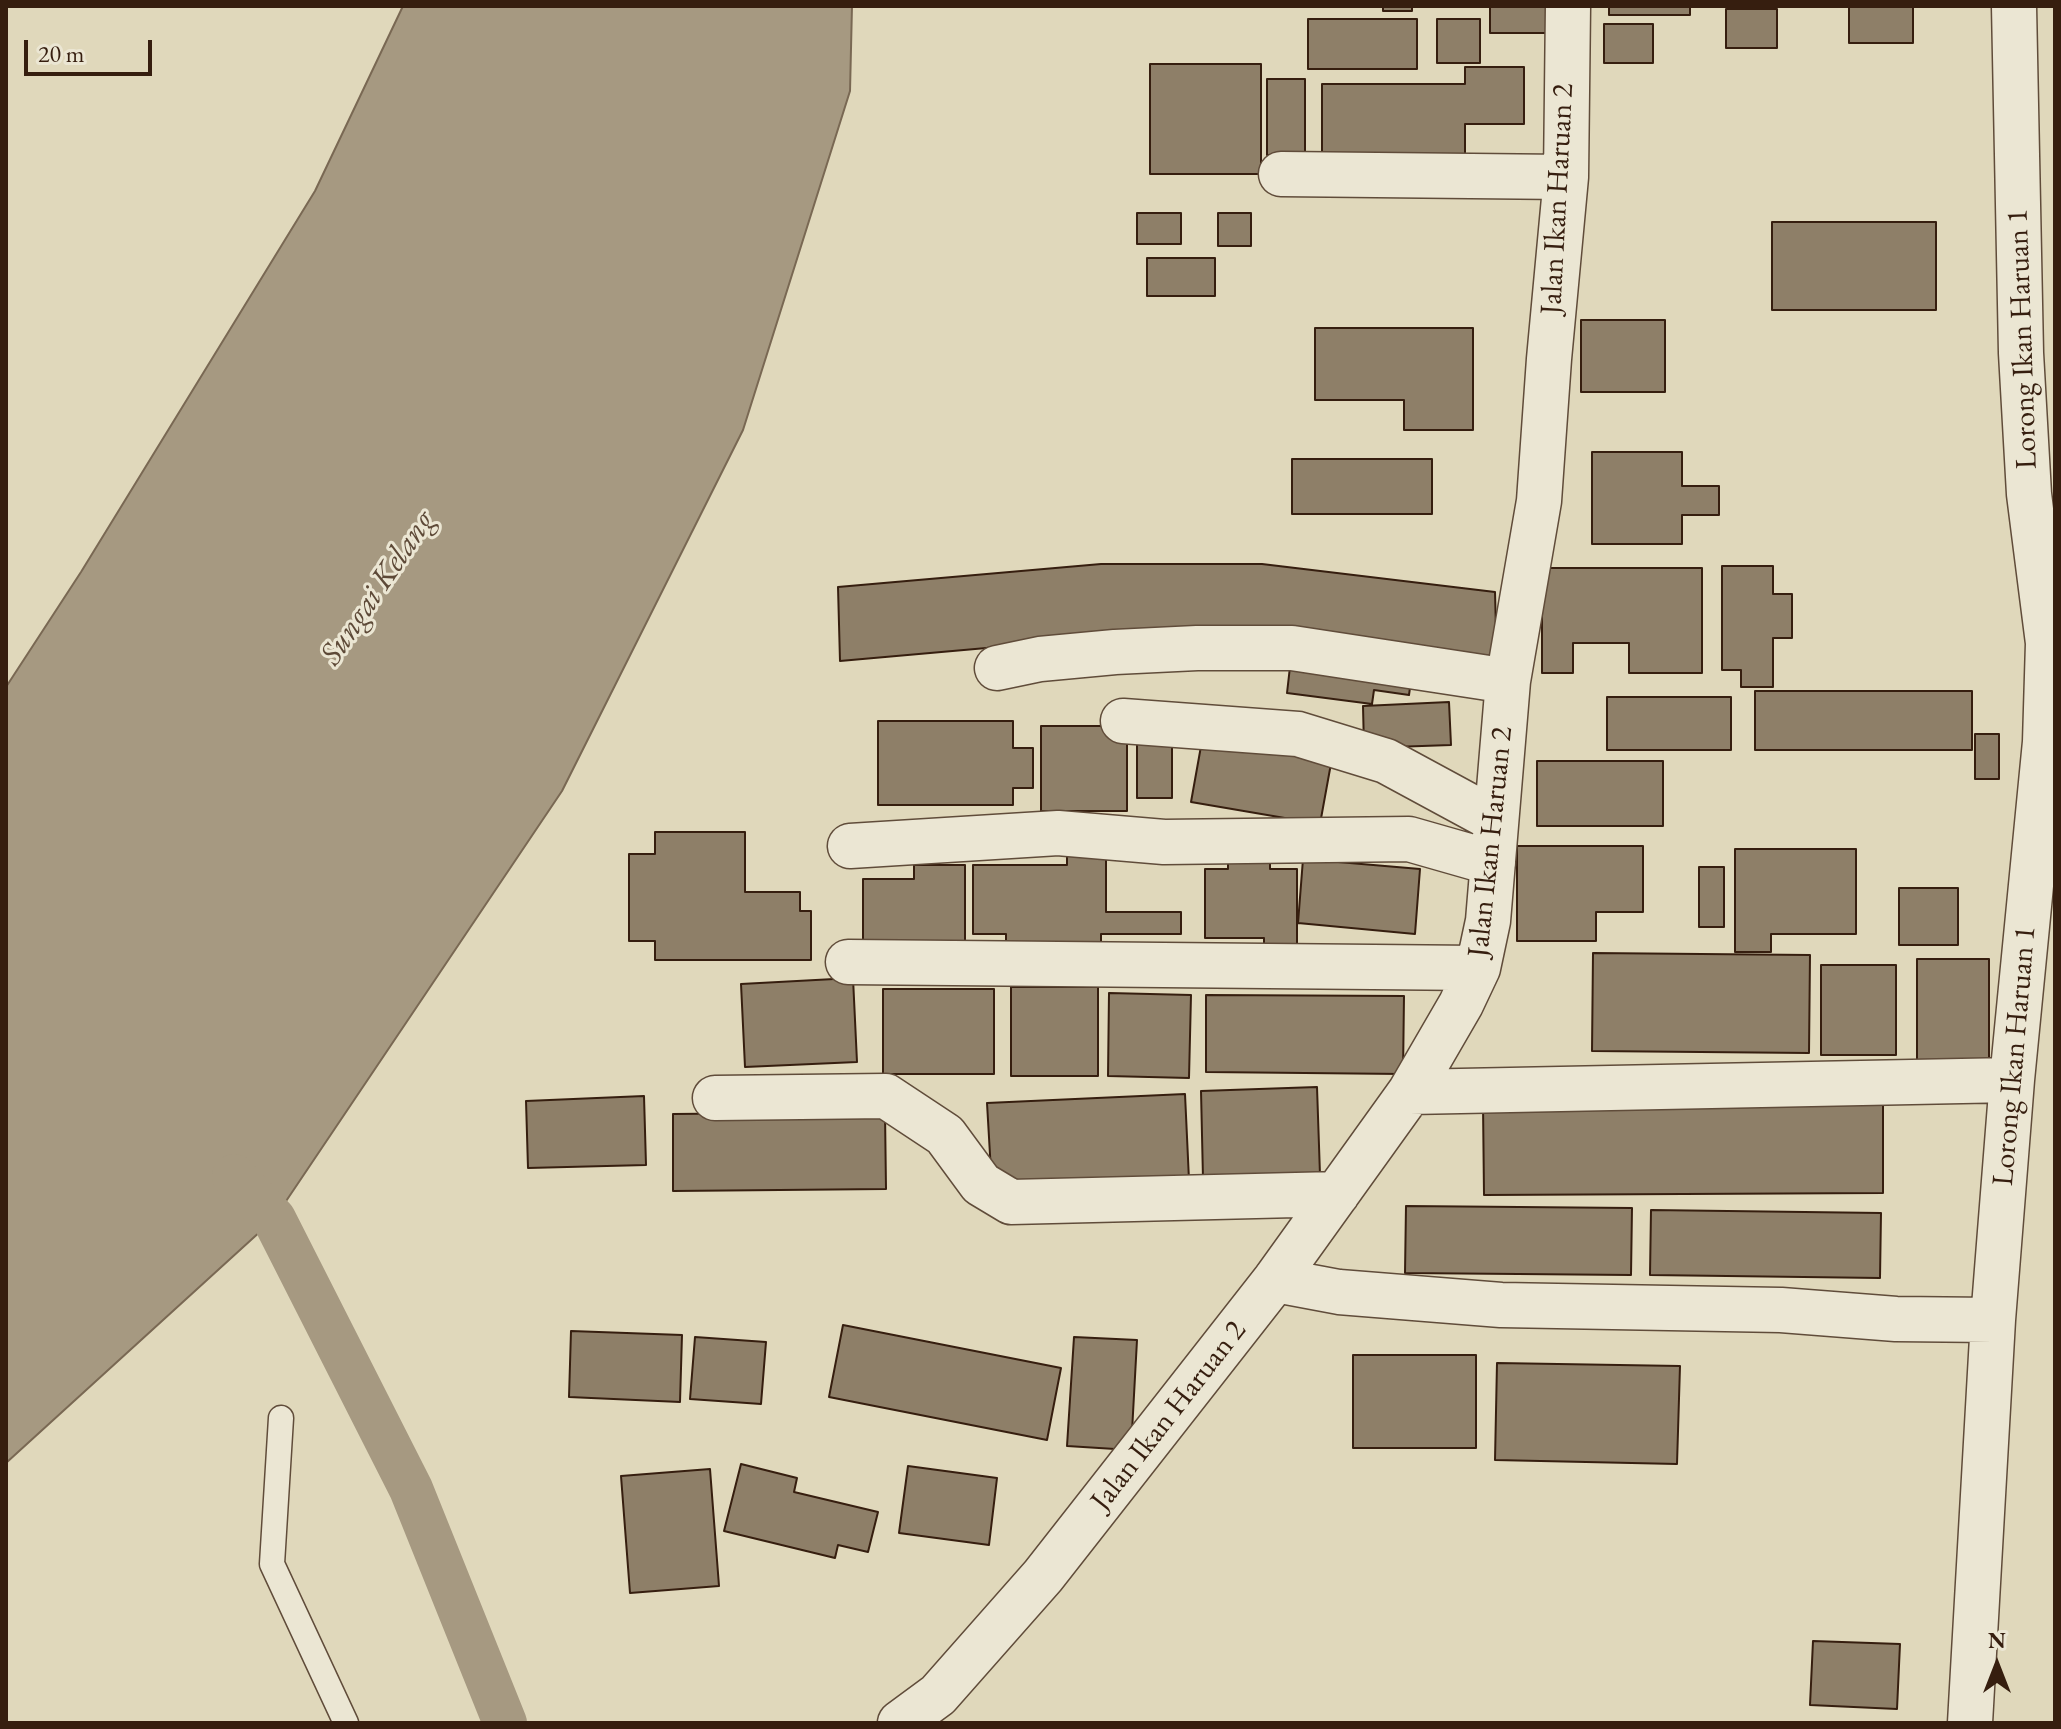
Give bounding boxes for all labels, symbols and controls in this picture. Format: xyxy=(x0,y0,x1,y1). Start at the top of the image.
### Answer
scale bar xyxy=(28,24,156,74)
text: 20 m xyxy=(38,38,85,69)
street label: Jalan Ikan Haruan 2 xyxy=(1534,82,1582,316)
street label: Lorong Ikan Haruan 1 xyxy=(2000,208,2046,470)
water label: Sungai Kelang xyxy=(312,503,444,673)
street label: Jalan Ikan Haruan 2 xyxy=(1461,725,1521,959)
street label: Lorong Ikan Haruan 1 xyxy=(1986,925,2044,1187)
street label: Jalan Ikan Haruan 2 xyxy=(1084,1314,1254,1518)
north arrow xyxy=(1957,1625,2037,1705)
text: N xyxy=(1988,1626,2006,1655)

